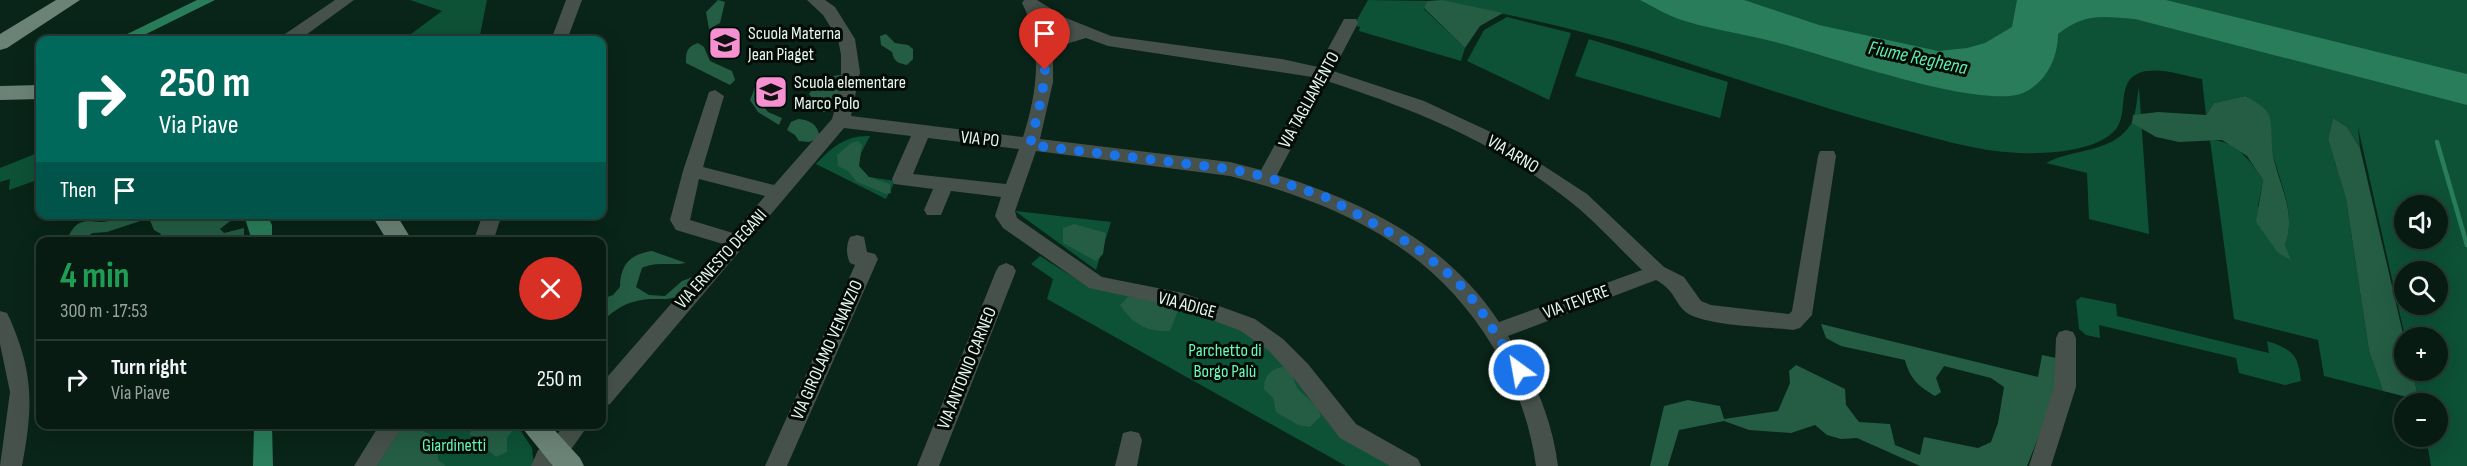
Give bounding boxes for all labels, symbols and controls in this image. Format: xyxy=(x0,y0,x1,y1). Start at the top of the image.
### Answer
pin xyxy=(1019,8,1070,70)
icon: arrive xyxy=(1028,17,1061,50)
place label: Scuola Materna Jean Piaget xyxy=(747,23,841,65)
school or university icon: Scuola Materna Jean Piaget xyxy=(707,25,743,61)
water label: Fiume Reghena xyxy=(1866,36,1970,80)
street label: VIA TAGLIAMENTO xyxy=(1274,48,1344,152)
text: 250 m xyxy=(159,58,250,109)
icon: right xyxy=(60,60,138,138)
place label: Scuola elementare Marco Polo xyxy=(794,72,906,114)
school or university icon: Scuola elementare Marco Polo xyxy=(753,74,789,110)
text: Via Piave xyxy=(159,109,239,141)
street label: VIA PO xyxy=(960,127,1000,151)
street label: VIA ARNO xyxy=(1483,130,1543,178)
icon: arrive xyxy=(108,174,141,207)
text: Then xyxy=(60,177,96,204)
map controls xyxy=(2394,195,2448,447)
button: sound xyxy=(2394,195,2448,249)
street label: VIA ERNESTO DEGANI xyxy=(671,205,771,313)
text: 4 min xyxy=(60,255,130,298)
button: close xyxy=(519,257,582,320)
button: search xyxy=(2394,261,2448,315)
street label: VIA GIROLAMO VENANZIO xyxy=(787,277,867,423)
street label: VIA TEVERE xyxy=(1540,280,1612,324)
street label: VIA ADIGE xyxy=(1156,287,1218,323)
text: 300 m · 17:53 xyxy=(60,299,148,323)
street label: VIA ANTONIO CARNEO xyxy=(933,304,1001,432)
button: + xyxy=(2394,327,2448,381)
position arrow xyxy=(1487,338,1551,402)
park label: Parchetto di Borgo Palù xyxy=(1188,340,1262,382)
text: Turn right xyxy=(111,354,187,381)
icon: right xyxy=(60,363,93,396)
text: 250 m xyxy=(537,366,582,393)
text: Via Piave xyxy=(111,381,170,405)
button: − xyxy=(2394,393,2448,447)
park label: Giardinetti xyxy=(422,435,486,456)

